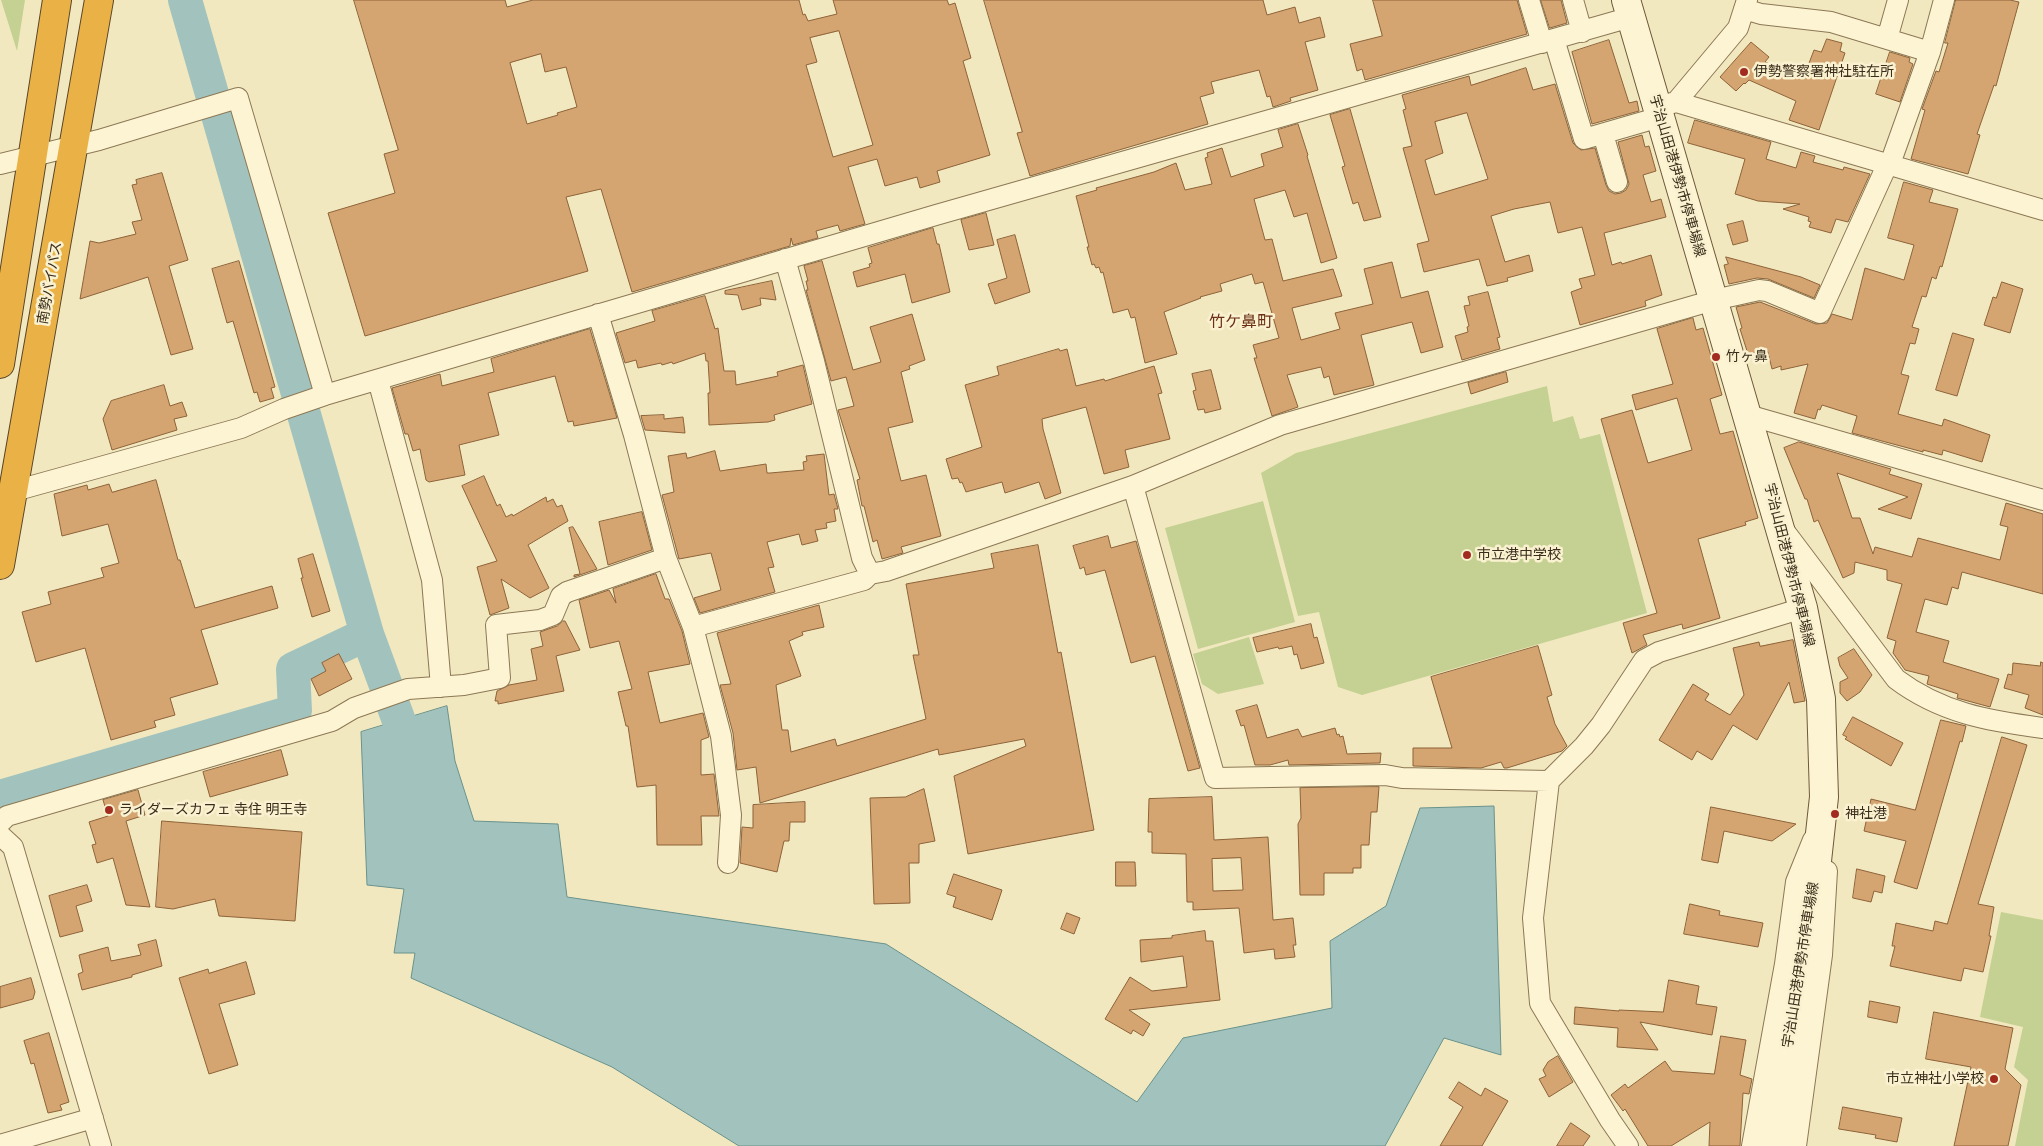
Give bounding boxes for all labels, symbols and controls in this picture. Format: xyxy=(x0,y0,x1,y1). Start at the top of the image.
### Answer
place label: 伊勢警察署神社駐在所 xyxy=(1754,64,1894,80)
marker: 伊勢警察署神社駐在所 xyxy=(1738,66,1750,78)
street label: 宇治山田港伊勢市停車場線 xyxy=(1646,93,1708,259)
street label: 南勢バイパス xyxy=(34,240,66,326)
district label: 竹ケ鼻町 xyxy=(1209,312,1273,332)
place label: 竹ヶ鼻 xyxy=(1726,349,1768,365)
marker: 竹ヶ鼻 xyxy=(1710,351,1722,363)
street label: 宇治山田港伊勢市停車場線 xyxy=(1761,481,1817,649)
place label: 市立港中学校 xyxy=(1477,547,1561,563)
marker: 市立港中学校 xyxy=(1461,549,1473,561)
place label: ライダーズカフェ 寺住 明王寺 xyxy=(119,802,307,818)
marker: ライダーズカフェ 寺住 明王寺 xyxy=(103,804,115,816)
place label: 神社港 xyxy=(1845,806,1887,822)
marker: 神社港 xyxy=(1829,808,1841,820)
street label: 宇治山田港伊勢市停車場線 xyxy=(1780,881,1822,1049)
place label: 市立神社小学校 xyxy=(1886,1071,1984,1087)
marker: 市立神社小学校 xyxy=(1988,1073,2000,1085)

